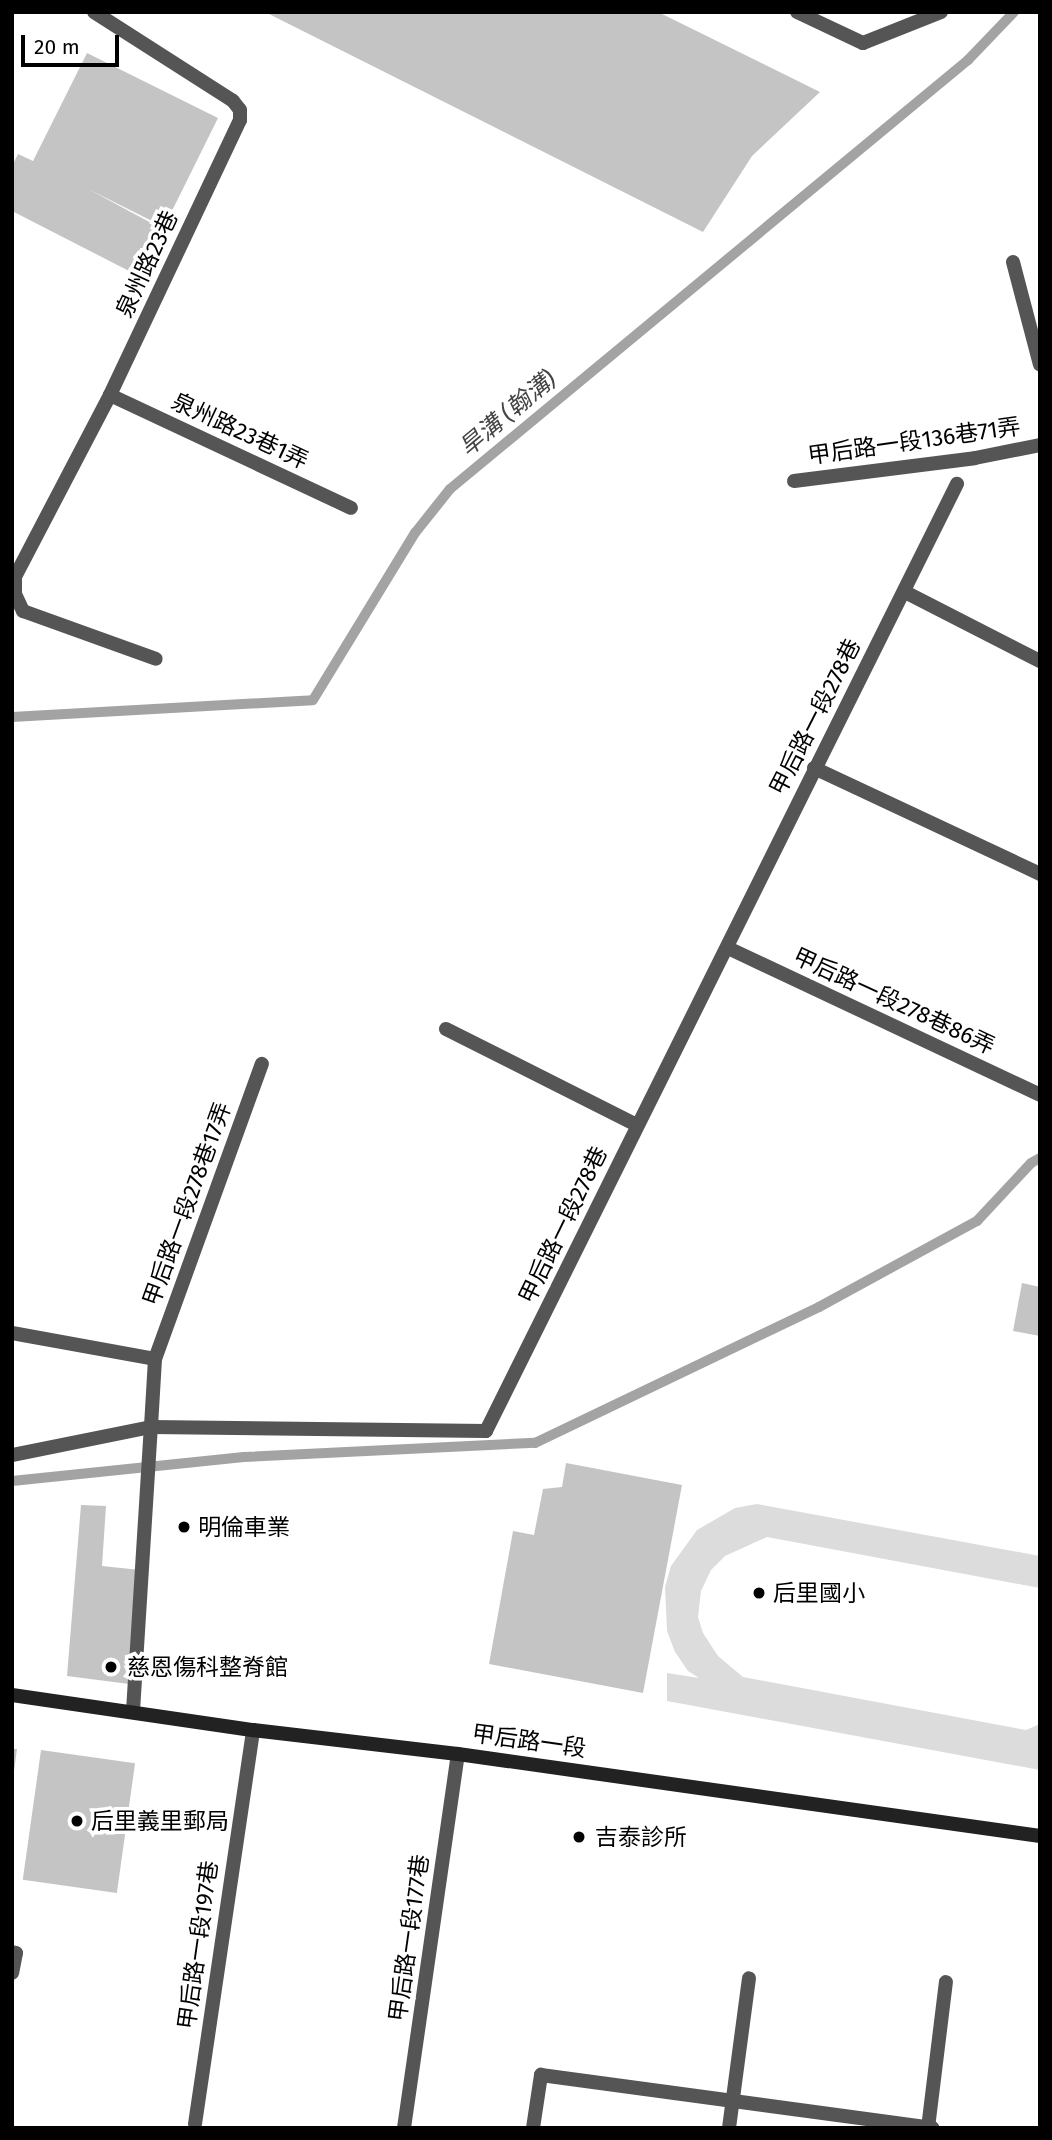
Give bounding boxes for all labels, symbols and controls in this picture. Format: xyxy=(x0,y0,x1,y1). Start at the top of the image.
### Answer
scale bar xyxy=(24,21,122,65)
text: 20 m xyxy=(34,34,80,60)
street label: 泉州路23巷 xyxy=(110,206,184,322)
water label: 旱溝 (翰溝) xyxy=(454,365,562,463)
street label: 泉州路23巷1弄 xyxy=(167,387,313,475)
street label: 甲后路一段136巷71弄 xyxy=(806,412,1022,470)
street label: 甲后路一段278巷 xyxy=(764,634,866,800)
street label: 甲后路一段278巷86弄 xyxy=(789,942,999,1060)
street label: 甲后路一段278巷17弄 xyxy=(137,1098,237,1310)
street label: 甲后路一段278巷 xyxy=(513,1142,613,1308)
place label: 明倫車業 xyxy=(198,1513,290,1541)
marker: 明倫車業 xyxy=(176,1519,192,1535)
place label: 后里國小 xyxy=(773,1579,865,1607)
marker: 后里國小 xyxy=(751,1585,767,1601)
place label: 慈恩傷科整脊館 xyxy=(127,1653,288,1681)
marker: 慈恩傷科整脊館 xyxy=(101,1657,121,1677)
street label: 甲后路一段 xyxy=(470,1719,588,1763)
place label: 后里義里郵局 xyxy=(91,1807,229,1835)
marker: 后里義里郵局 xyxy=(69,1813,85,1829)
place label: 吉泰診所 xyxy=(595,1823,687,1851)
marker: 吉泰診所 xyxy=(569,1827,589,1847)
street label: 甲后路一段177巷 xyxy=(384,1853,434,2023)
street label: 甲后路一段197巷 xyxy=(173,1859,223,2031)

